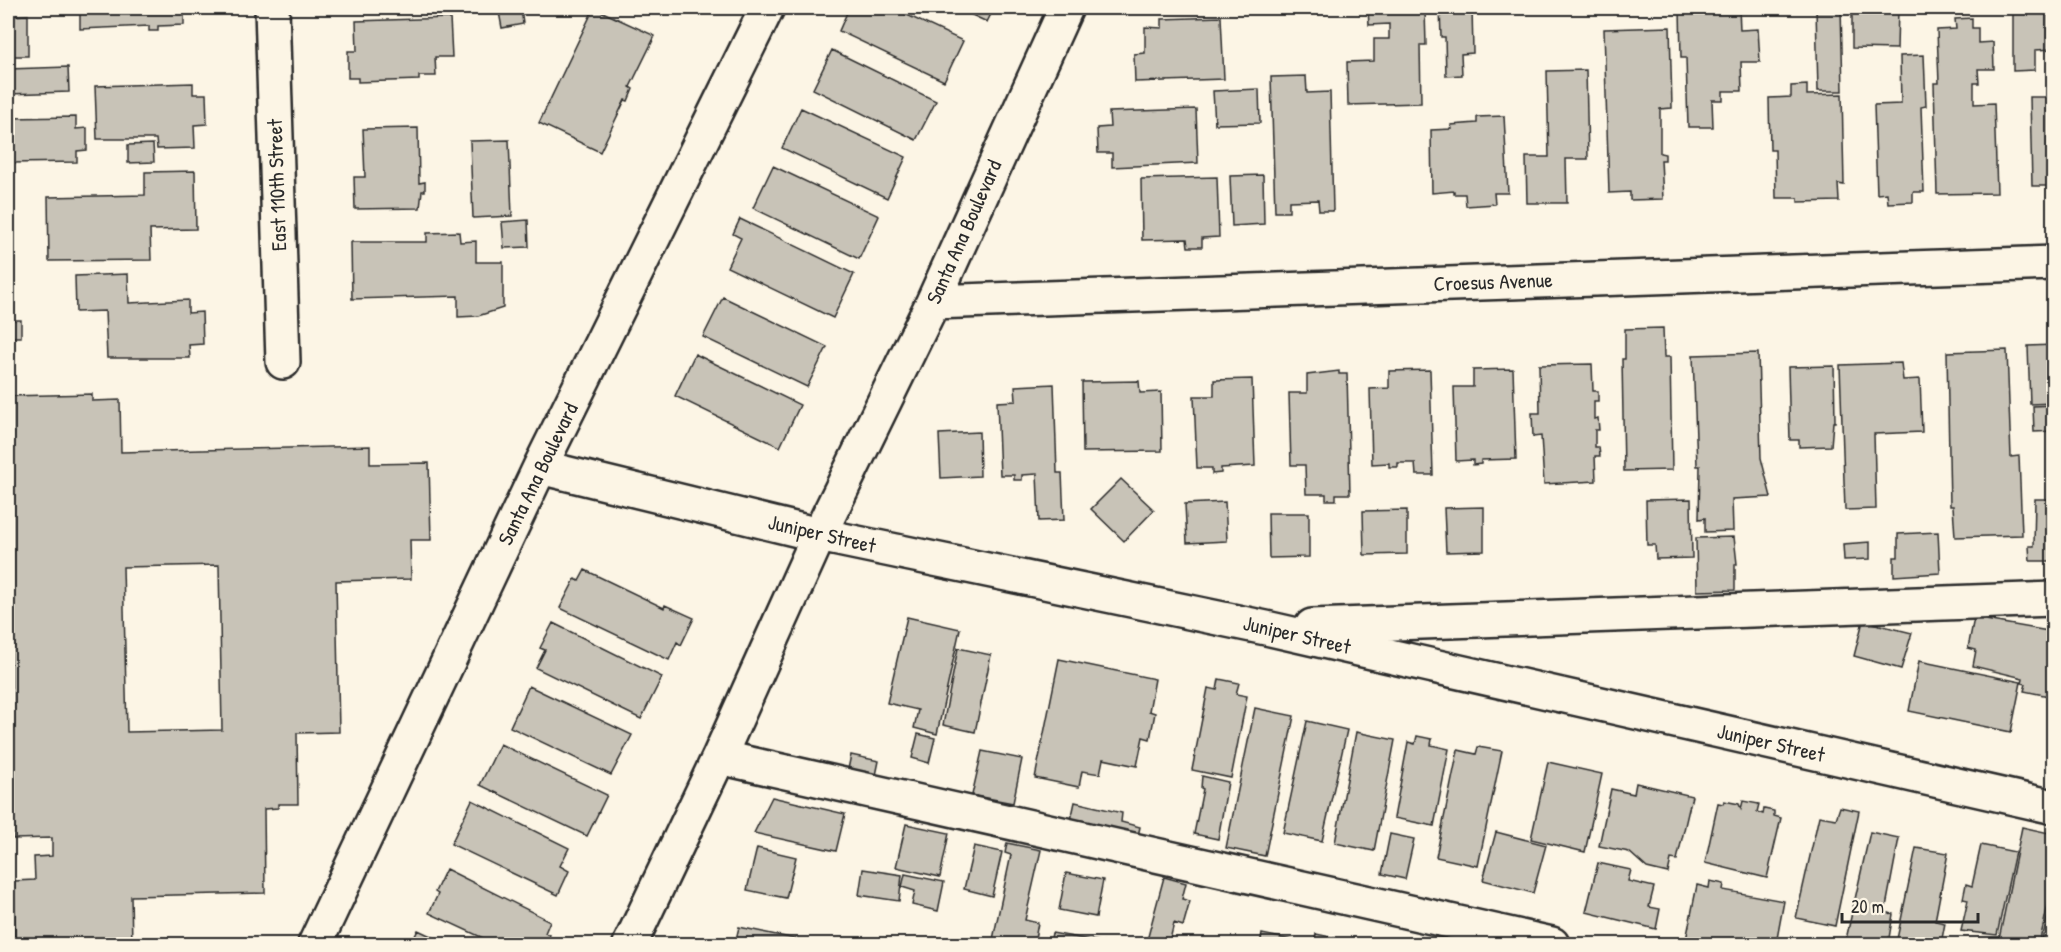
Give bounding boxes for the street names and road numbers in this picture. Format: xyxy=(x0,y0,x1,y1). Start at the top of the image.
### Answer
street label: East 110th Street xyxy=(260,118,293,252)
street label: Santa Ana Boulevard xyxy=(919,155,1008,308)
street label: Croesus Avenue xyxy=(1433,265,1553,298)
street label: Santa Ana Boulevard xyxy=(491,398,585,550)
street label: Juniper Street xyxy=(765,507,879,560)
street label: Juniper Street xyxy=(1240,608,1354,661)
street label: Juniper Street xyxy=(1714,716,1828,769)

